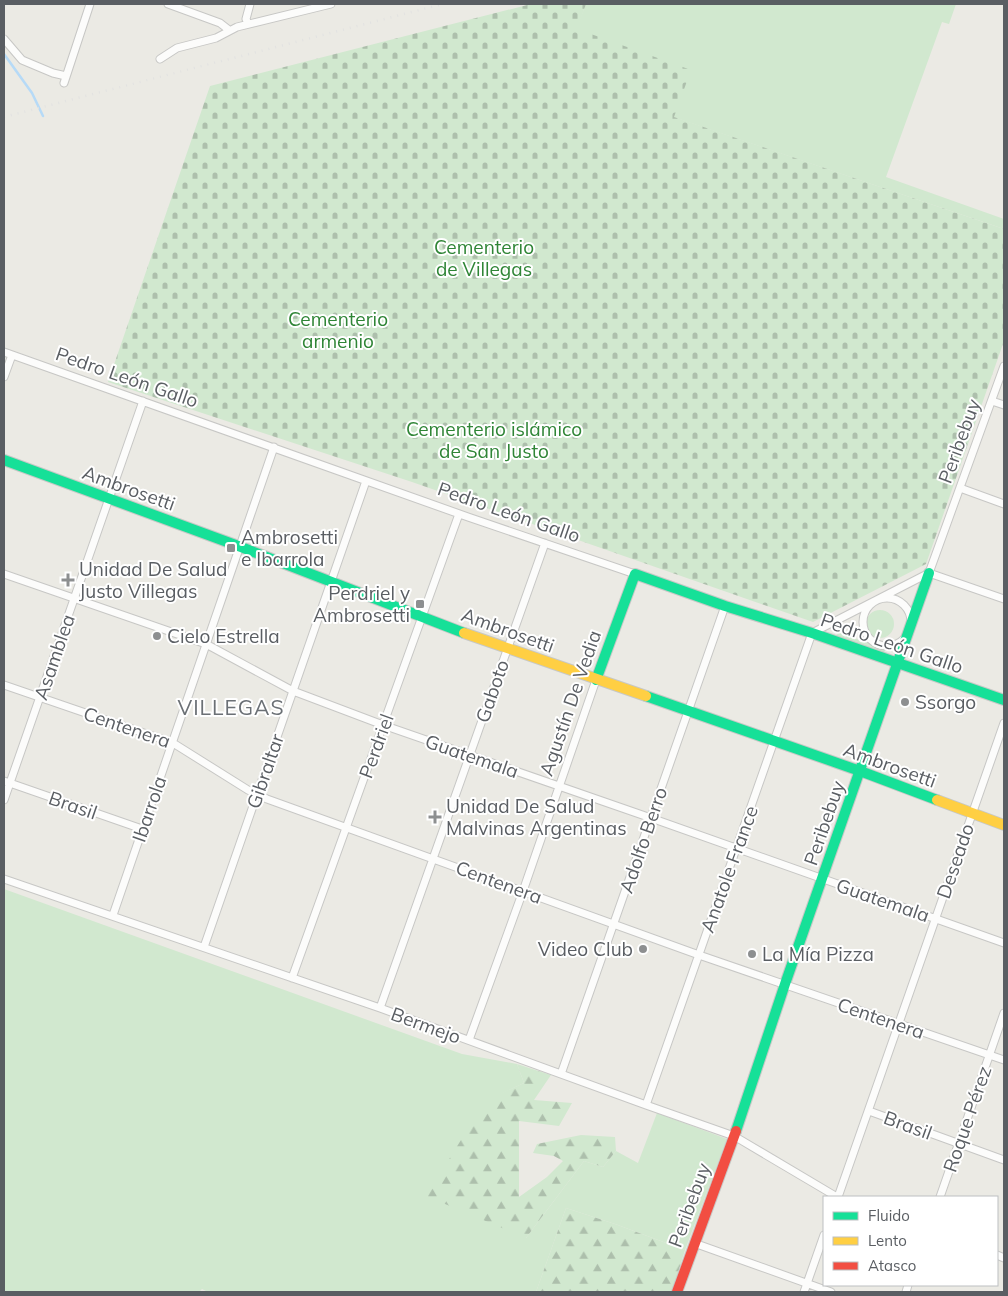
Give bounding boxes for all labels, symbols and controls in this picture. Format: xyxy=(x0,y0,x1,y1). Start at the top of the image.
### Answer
park label: Cementerio de Villegas xyxy=(434,235,534,281)
park label: Cementerio armenio xyxy=(288,307,388,353)
street label: Pedro León Gallo xyxy=(53,341,201,413)
street label: Peribebuy xyxy=(933,396,985,486)
park label: Cementerio islámico de San Justo xyxy=(406,417,582,463)
street label: Ambrosetti xyxy=(79,460,179,516)
street label: Pedro León Gallo xyxy=(435,476,583,548)
place label: Ambrosetti e Ibarrola xyxy=(241,525,338,571)
marker: Ambrosetti e Ibarrola xyxy=(225,542,237,554)
place label: Unidad De Salud Justo Villegas xyxy=(79,557,227,603)
marker: Unidad De Salud Justo Villegas xyxy=(61,573,75,587)
place label: Perdriel y Ambrosetti xyxy=(313,581,410,627)
marker: Perdriel y Ambrosetti xyxy=(414,598,426,610)
street label: Ambrosetti xyxy=(458,602,558,658)
street label: Pedro León Gallo xyxy=(818,607,966,679)
street label: Asamblea xyxy=(28,611,80,703)
place label: Cielo Estrella xyxy=(167,624,280,648)
street label: Agustín De Vedia xyxy=(534,627,606,779)
marker: Cielo Estrella xyxy=(151,630,163,642)
street label: Gaboto xyxy=(470,656,514,726)
place label: Ssorgo xyxy=(915,690,976,714)
district label: VILLEGAS xyxy=(177,694,285,720)
marker: Ssorgo xyxy=(899,696,911,708)
street label: Centenera xyxy=(80,701,174,753)
street label: Perdriel xyxy=(353,711,399,781)
street label: Guatemala xyxy=(422,729,522,783)
street label: Gibraltar xyxy=(241,730,289,812)
street label: Ambrosetti xyxy=(840,737,940,793)
street label: Ibarrola xyxy=(127,773,171,845)
street label: Peribebuy xyxy=(798,778,850,868)
street label: Adolfo Berro xyxy=(614,784,672,896)
street label: Brasil xyxy=(46,786,100,824)
place label: Unidad De Salud Malvinas Argentinas xyxy=(446,794,627,840)
street label: Anatole France xyxy=(695,802,763,936)
marker: Unidad De Salud Malvinas Argentinas xyxy=(428,810,442,824)
street label: Deseado xyxy=(931,820,979,902)
street label: Centenera xyxy=(452,855,546,909)
street label: Guatemala xyxy=(833,873,933,927)
place label: Video Club xyxy=(538,937,633,961)
place label: La Mía Pizza xyxy=(762,942,874,966)
marker: Video Club xyxy=(637,943,649,955)
marker: La Mía Pizza xyxy=(746,948,758,960)
street label: Centenera xyxy=(834,992,928,1044)
street label: Bermejo xyxy=(388,1001,464,1049)
street label: Roque Pérez xyxy=(938,1063,996,1175)
street label: Brasil xyxy=(881,1105,935,1145)
street label: Peribebuy xyxy=(663,1160,715,1250)
legend xyxy=(823,1196,998,1286)
text: Fluido xyxy=(868,1206,910,1225)
text: Lento xyxy=(868,1231,907,1250)
text: Atasco xyxy=(868,1256,916,1275)

